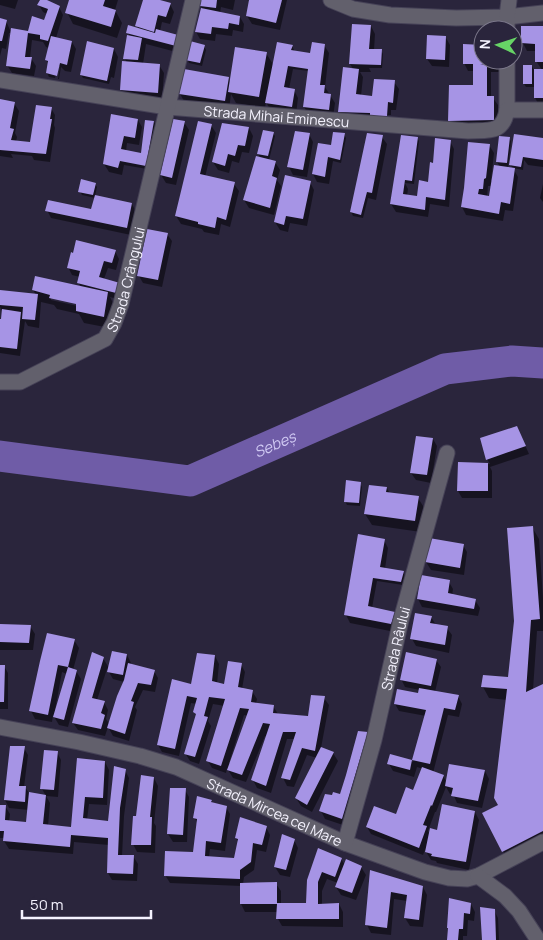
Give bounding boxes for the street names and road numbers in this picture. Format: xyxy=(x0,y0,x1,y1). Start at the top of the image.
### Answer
street label: Strada Mihai Eminescu xyxy=(203,100,350,131)
street label: Strada Crângului xyxy=(101,225,148,335)
street label: Strada Râului xyxy=(376,604,414,692)
street label: Strada Mircea cel Mare xyxy=(204,773,345,850)

